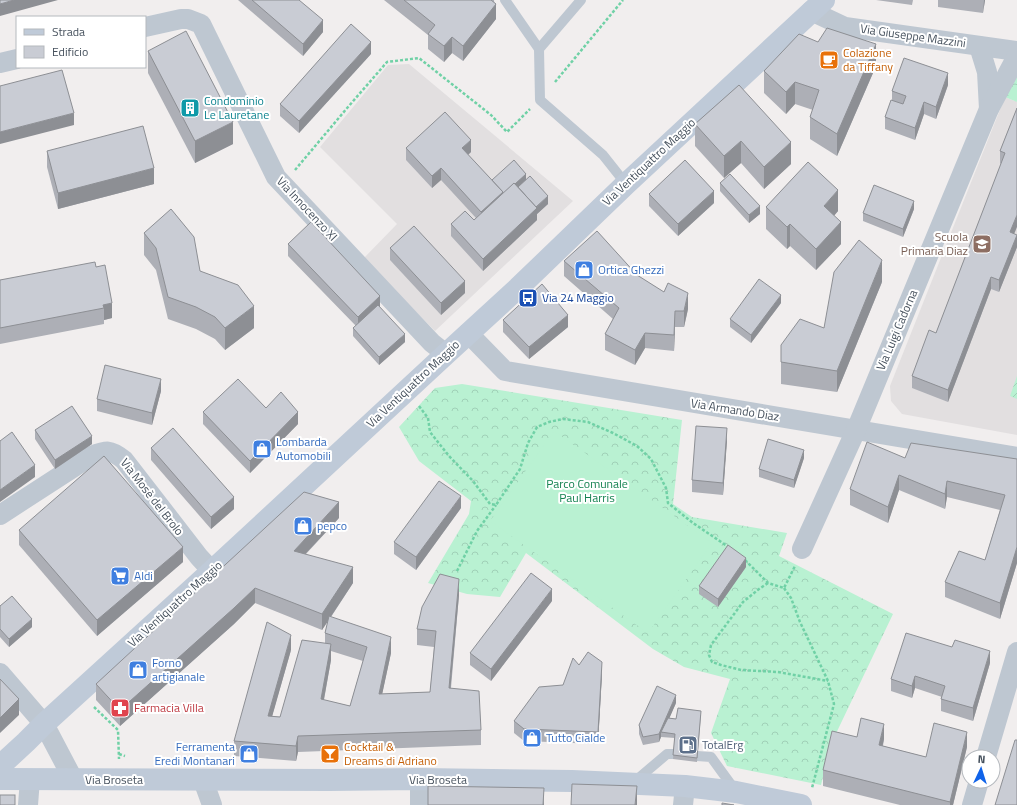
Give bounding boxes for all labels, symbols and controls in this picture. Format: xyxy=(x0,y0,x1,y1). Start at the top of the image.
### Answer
legend xyxy=(16,16,146,68)
street label: Via Giuseppe Mazzini xyxy=(859,19,967,52)
text: Strada xyxy=(52,22,85,41)
text: Edificio xyxy=(52,42,88,61)
place label: Colazione da Tiffany xyxy=(843,43,893,76)
cafe icon: Colazione da Tiffany xyxy=(818,49,840,71)
place label: Condominio Le Lauretane xyxy=(204,91,269,124)
building icon: Condominio Le Lauretane xyxy=(179,97,201,119)
street label: Via Ventiquattro Maggio xyxy=(598,113,700,210)
street label: Via Innocenzo XI xyxy=(272,172,342,245)
place label: Scuola Primaria Diaz xyxy=(901,227,968,260)
school or university icon: Scuola Primaria Diaz xyxy=(971,233,993,255)
shop icon: Ortica Ghezzi xyxy=(573,259,595,281)
place label: Ortica Ghezzi xyxy=(598,260,664,279)
street label: Via Luigi Cadorna xyxy=(871,286,922,373)
bus stop icon: Via 24 Maggio xyxy=(517,287,539,309)
place label: Via 24 Maggio xyxy=(542,288,614,307)
street label: Via Ventiquattro Maggio xyxy=(362,335,464,432)
street label: Via Armando Diaz xyxy=(690,393,781,426)
place label: Lombarda Automobili xyxy=(276,432,331,465)
shop icon: Lombarda Automobili xyxy=(251,438,273,460)
street label: Via Mosè del Brolo xyxy=(116,454,189,539)
park label: Parco Comunale Paul Harris xyxy=(546,474,628,507)
shop icon: pepco xyxy=(292,515,314,537)
place label: pepco xyxy=(317,516,347,535)
street label: Via Ventiquattro Maggio xyxy=(123,556,226,651)
supermarket icon: Aldi xyxy=(109,565,131,587)
place label: Aldi xyxy=(134,566,153,585)
place label: Forno artigianale xyxy=(152,653,205,686)
shop icon: Forno artigianale xyxy=(127,659,149,681)
pharmacy icon: Farmacia Villa xyxy=(109,697,131,719)
place label: Farmacia Villa xyxy=(134,698,204,717)
shop icon: Tutto Cialde xyxy=(521,727,543,749)
place label: Tutto Cialde xyxy=(546,728,605,747)
fuel station icon: TotalErg xyxy=(677,734,699,756)
place label: TotalErg xyxy=(702,735,743,754)
place label: Ferramenta Eredi Montanari xyxy=(154,737,235,770)
place label: Cocktail & Dreams di Adriano xyxy=(344,737,437,770)
shop icon: Ferramenta Eredi Montanari xyxy=(238,743,260,765)
bar icon: Cocktail & Dreams di Adriano xyxy=(319,743,341,765)
north arrow xyxy=(961,749,1001,789)
text: N xyxy=(977,751,986,767)
street label: Via Broseta xyxy=(85,770,143,789)
street label: Via Broseta xyxy=(409,770,467,789)

